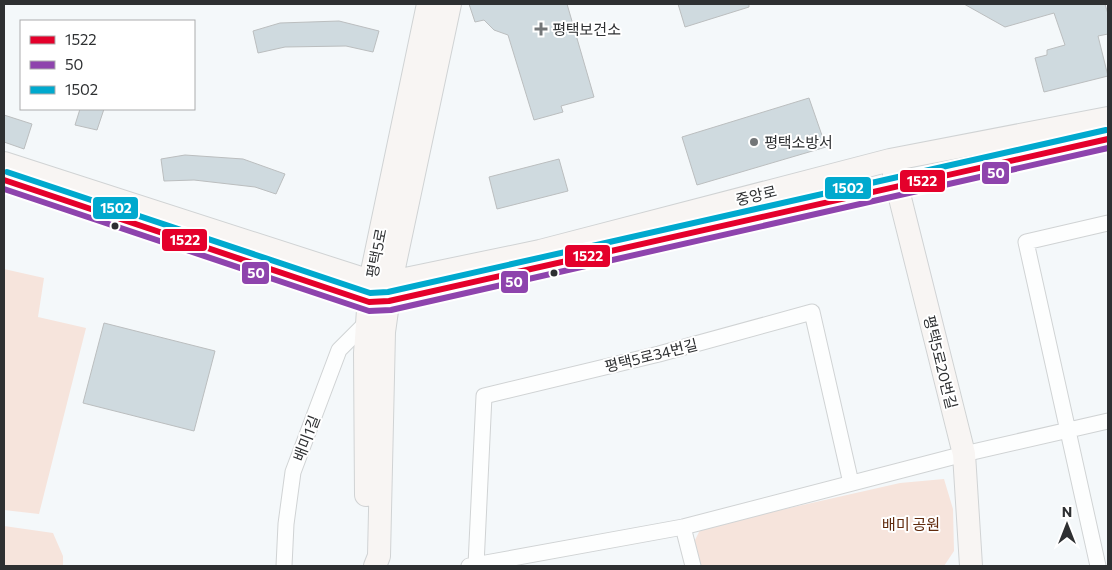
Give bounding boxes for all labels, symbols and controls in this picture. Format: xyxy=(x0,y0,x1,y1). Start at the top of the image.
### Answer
legend xyxy=(20,20,195,110)
place label: 평택보건소 xyxy=(552,20,621,38)
marker: 평택보건소 xyxy=(534,22,548,36)
text: 1522 xyxy=(65,30,97,48)
text: 50 xyxy=(65,55,83,73)
text: 1502 xyxy=(65,80,98,98)
place label: 평택소방서 xyxy=(764,133,833,151)
marker: 평택소방서 xyxy=(748,136,760,148)
line badge: 50 xyxy=(981,161,1010,185)
text: 50 xyxy=(987,164,1005,181)
line badge: 1522 xyxy=(899,169,946,193)
text: 1522 xyxy=(907,172,937,189)
line badge: 1502 xyxy=(824,176,872,200)
text: 1502 xyxy=(832,179,864,196)
street label: 중앙로 xyxy=(734,181,778,209)
line badge: 1502 xyxy=(92,196,139,220)
text: 1502 xyxy=(100,199,132,216)
unlabelled marker xyxy=(110,221,120,231)
street label: 평택5로 xyxy=(362,227,390,279)
line badge: 1522 xyxy=(161,228,208,252)
text: 1522 xyxy=(170,231,200,248)
line badge: 1522 xyxy=(564,244,611,268)
text: 1522 xyxy=(573,247,603,264)
line badge: 50 xyxy=(241,261,270,285)
text: 50 xyxy=(247,264,265,281)
unlabelled marker xyxy=(549,268,559,278)
line badge: 50 xyxy=(500,270,529,294)
text: 50 xyxy=(505,273,523,290)
street label: 평택5로20번길 xyxy=(921,313,961,411)
street label: 평택5로34번길 xyxy=(603,335,699,375)
street label: 배미1길 xyxy=(289,412,323,464)
north arrow xyxy=(1042,500,1092,550)
text: N xyxy=(1062,503,1072,520)
park label: 배미 공원 xyxy=(882,515,940,533)

